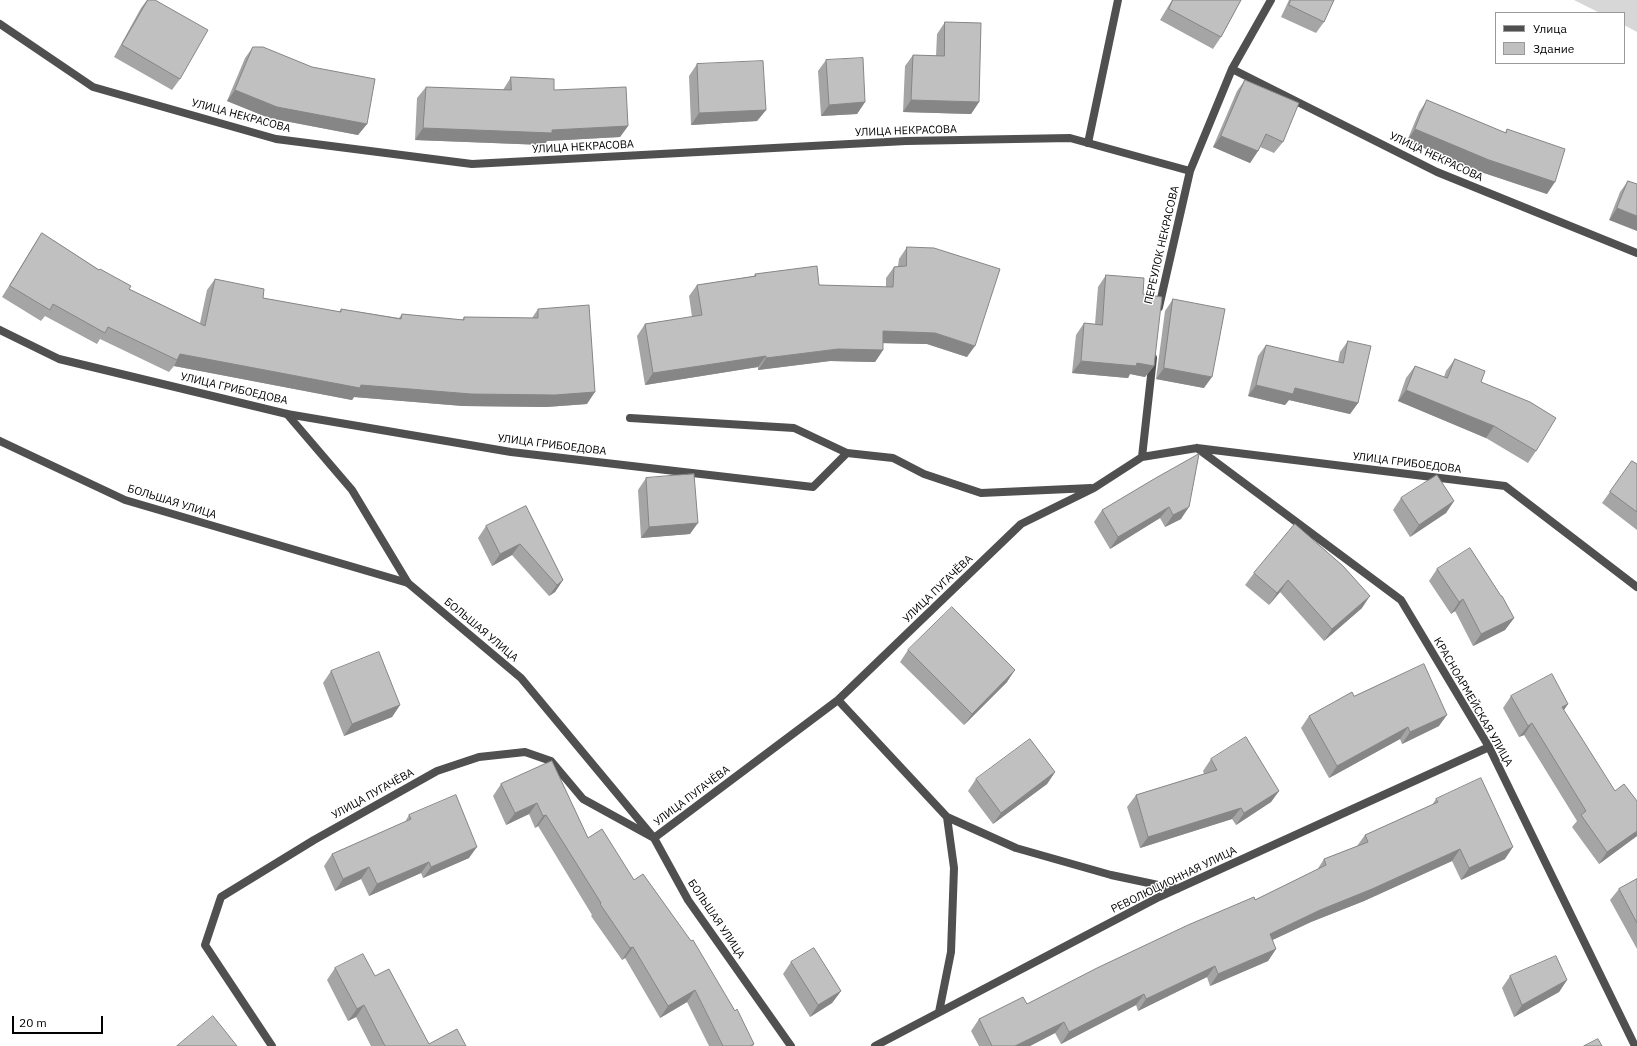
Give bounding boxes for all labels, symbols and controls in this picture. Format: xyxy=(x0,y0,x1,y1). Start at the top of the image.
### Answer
legend xyxy=(1495,12,1625,64)
text: Улица xyxy=(1533,21,1567,36)
text: Здание xyxy=(1533,41,1574,56)
street label: УЛИЦА НЕКРАСОВА xyxy=(190,96,292,136)
street label: УЛИЦА НЕКРАСОВА xyxy=(855,123,957,139)
street label: УЛИЦА НЕКРАСОВА xyxy=(1387,129,1485,185)
street label: УЛИЦА НЕКРАСОВА xyxy=(532,138,634,156)
street label: ПЕРЕУЛОК НЕКРАСОВА xyxy=(1142,184,1182,306)
street label: УЛИЦА ГРИБОЕДОВА xyxy=(179,370,289,408)
street label: УЛИЦА ГРИБОЕДОВА xyxy=(497,432,607,458)
street label: УЛИЦА ГРИБОЕДОВА xyxy=(1352,450,1462,476)
street label: БОЛЬШАЯ УЛИЦА xyxy=(126,482,218,522)
street label: УЛИЦА ПУГАЧЁВА xyxy=(900,552,976,626)
street label: БОЛЬШАЯ УЛИЦА xyxy=(441,595,521,665)
street label: КРАСНОАРМЕЙСКАЯ УЛИЦА xyxy=(1431,635,1515,769)
street label: УЛИЦА ПУГАЧЁВА xyxy=(651,763,733,829)
street label: УЛИЦА ПУГАЧЁВА xyxy=(330,766,416,822)
street label: РЕВОЛЮЦИОННАЯ УЛИЦА xyxy=(1109,844,1239,916)
street label: БОЛЬШАЯ УЛИЦА xyxy=(685,877,747,961)
scale bar xyxy=(14,1008,105,1034)
text: 20 m xyxy=(19,1015,47,1030)

